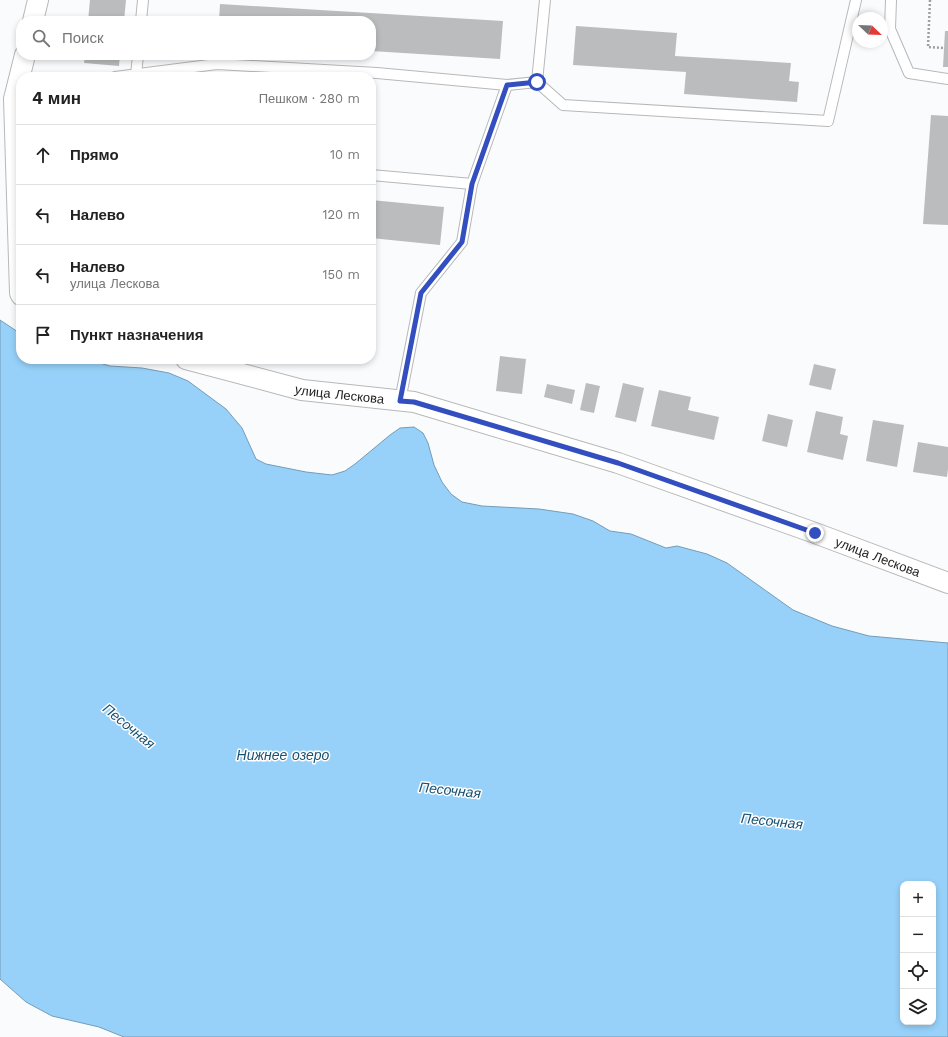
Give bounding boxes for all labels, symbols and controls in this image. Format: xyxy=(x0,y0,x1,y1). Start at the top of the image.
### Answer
north arrow xyxy=(852,12,888,48)
search box xyxy=(16,16,376,60)
icon: search xyxy=(30,27,52,49)
text: Поиск xyxy=(62,29,104,47)
route start xyxy=(528,73,546,91)
text: 4 мин xyxy=(32,88,81,108)
text: Пешком · 280 m xyxy=(259,91,360,106)
icon: ahead xyxy=(32,144,54,166)
text: Прямо xyxy=(70,146,119,164)
text: 10 m xyxy=(330,147,360,162)
icon: left xyxy=(32,204,54,226)
text: Налево xyxy=(70,206,125,224)
text: 120 m xyxy=(322,207,360,222)
text: Налево xyxy=(70,258,125,276)
icon: left xyxy=(32,264,54,286)
text: 150 m xyxy=(322,267,360,282)
text: улица Лескова xyxy=(70,276,160,291)
icon: arrive xyxy=(32,324,54,346)
text: Пункт назначения xyxy=(70,326,203,344)
street label: улица Лескова xyxy=(293,381,386,406)
route end xyxy=(806,524,824,542)
street label: улица Лескова xyxy=(833,534,923,580)
water label: Песочная xyxy=(100,700,159,752)
water label: Нижнее озеро xyxy=(237,747,330,763)
water label: Песочная xyxy=(418,779,482,801)
water label: Песочная xyxy=(740,810,804,832)
map controls xyxy=(900,881,936,1025)
button: + xyxy=(900,881,936,917)
button: − xyxy=(900,917,936,953)
button: locate xyxy=(900,953,936,989)
button: layers xyxy=(900,989,936,1025)

